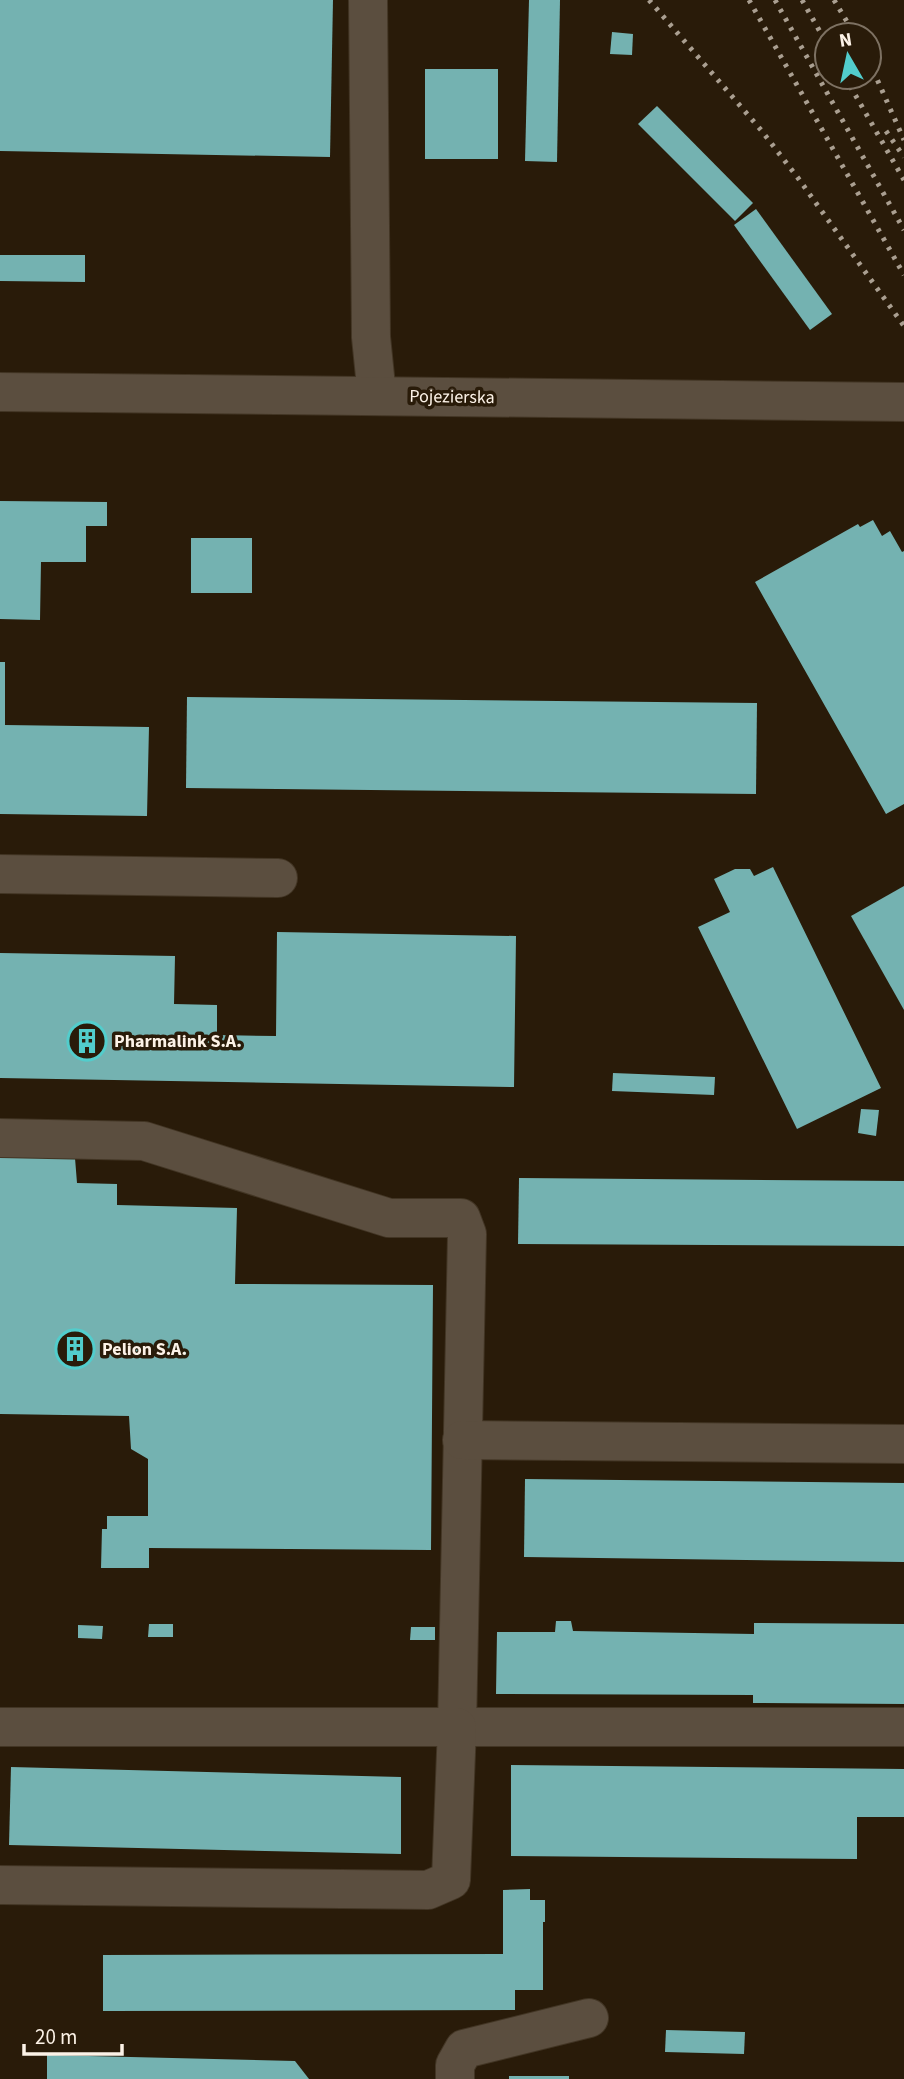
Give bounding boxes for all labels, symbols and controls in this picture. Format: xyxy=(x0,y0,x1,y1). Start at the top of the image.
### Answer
north arrow xyxy=(813,21,883,91)
text: N xyxy=(837,26,854,55)
street label: Pojezierska xyxy=(409,384,495,410)
building icon: Pharmalink S.A. xyxy=(66,1020,108,1062)
place label: Pharmalink S.A. xyxy=(114,1029,242,1054)
building icon: Pelion S.A. xyxy=(54,1328,96,1370)
place label: Pelion S.A. xyxy=(102,1337,187,1362)
scale bar xyxy=(24,2012,122,2056)
text: 20 m xyxy=(35,2022,77,2052)

